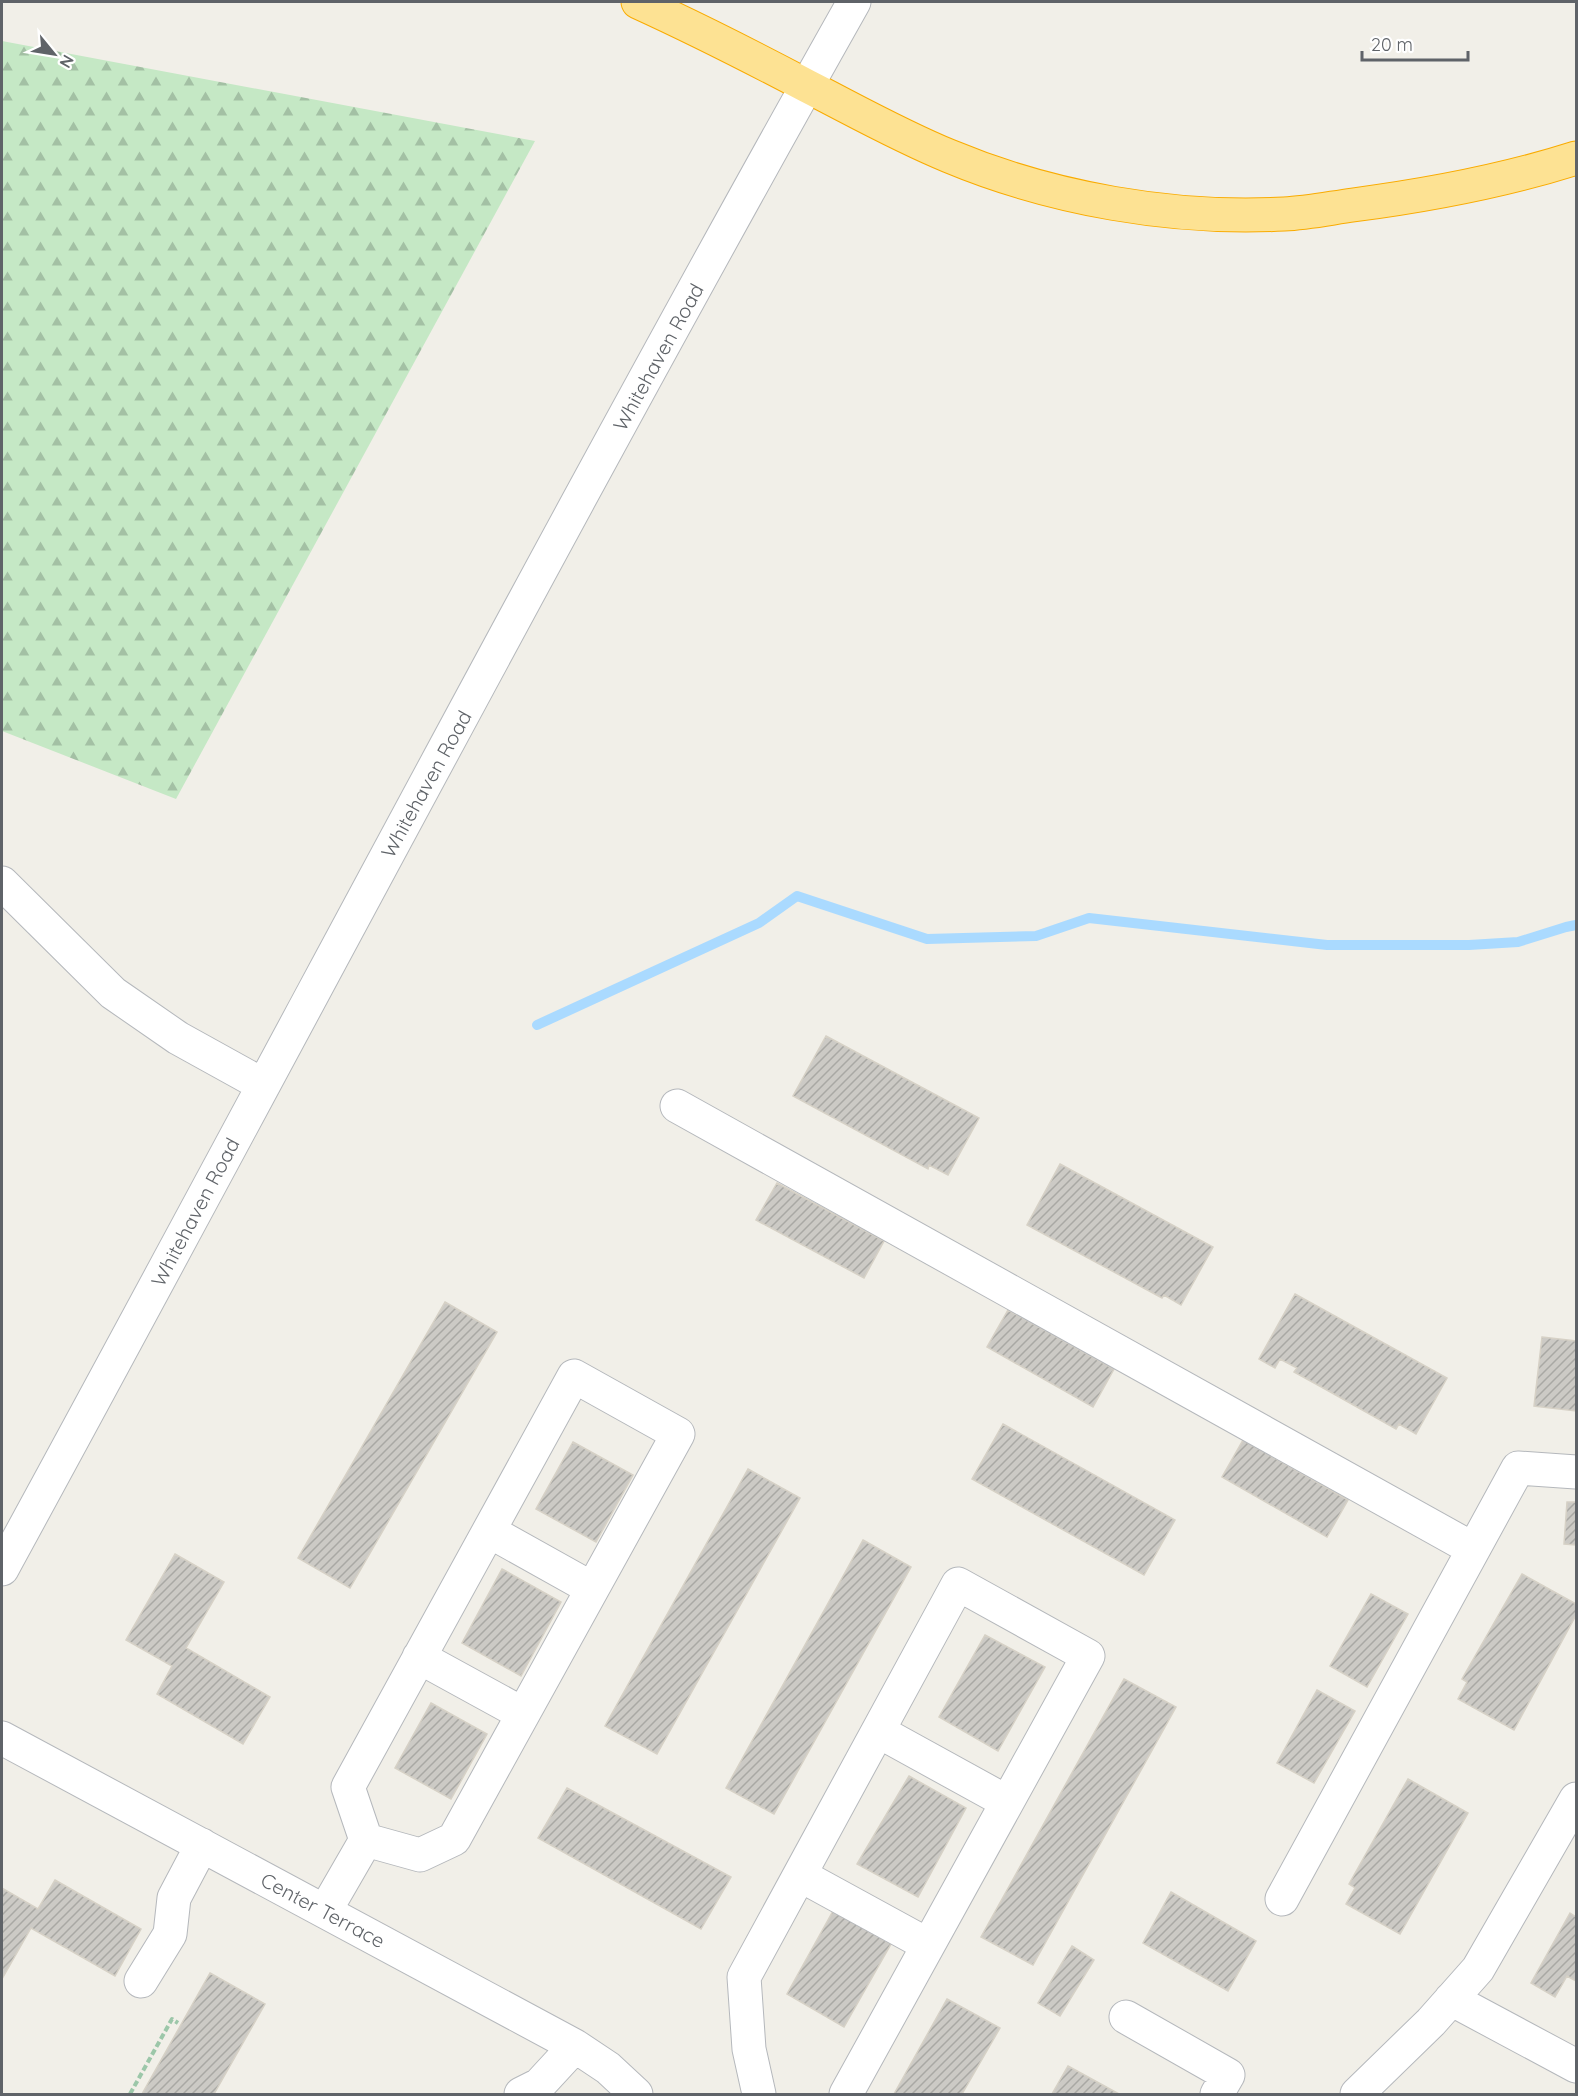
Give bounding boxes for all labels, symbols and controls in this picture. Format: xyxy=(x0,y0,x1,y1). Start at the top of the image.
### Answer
north arrow xyxy=(24,24,84,84)
scale bar xyxy=(1362,24,1468,62)
text: 20 m xyxy=(1371,33,1413,56)
text: N xyxy=(55,51,79,72)
street label: Whitehaven Road xyxy=(607,279,709,435)
street label: Whitehaven Road xyxy=(375,706,477,862)
street label: Whitehaven Road xyxy=(145,1133,245,1291)
street label: Center Terrace xyxy=(257,1867,389,1953)

